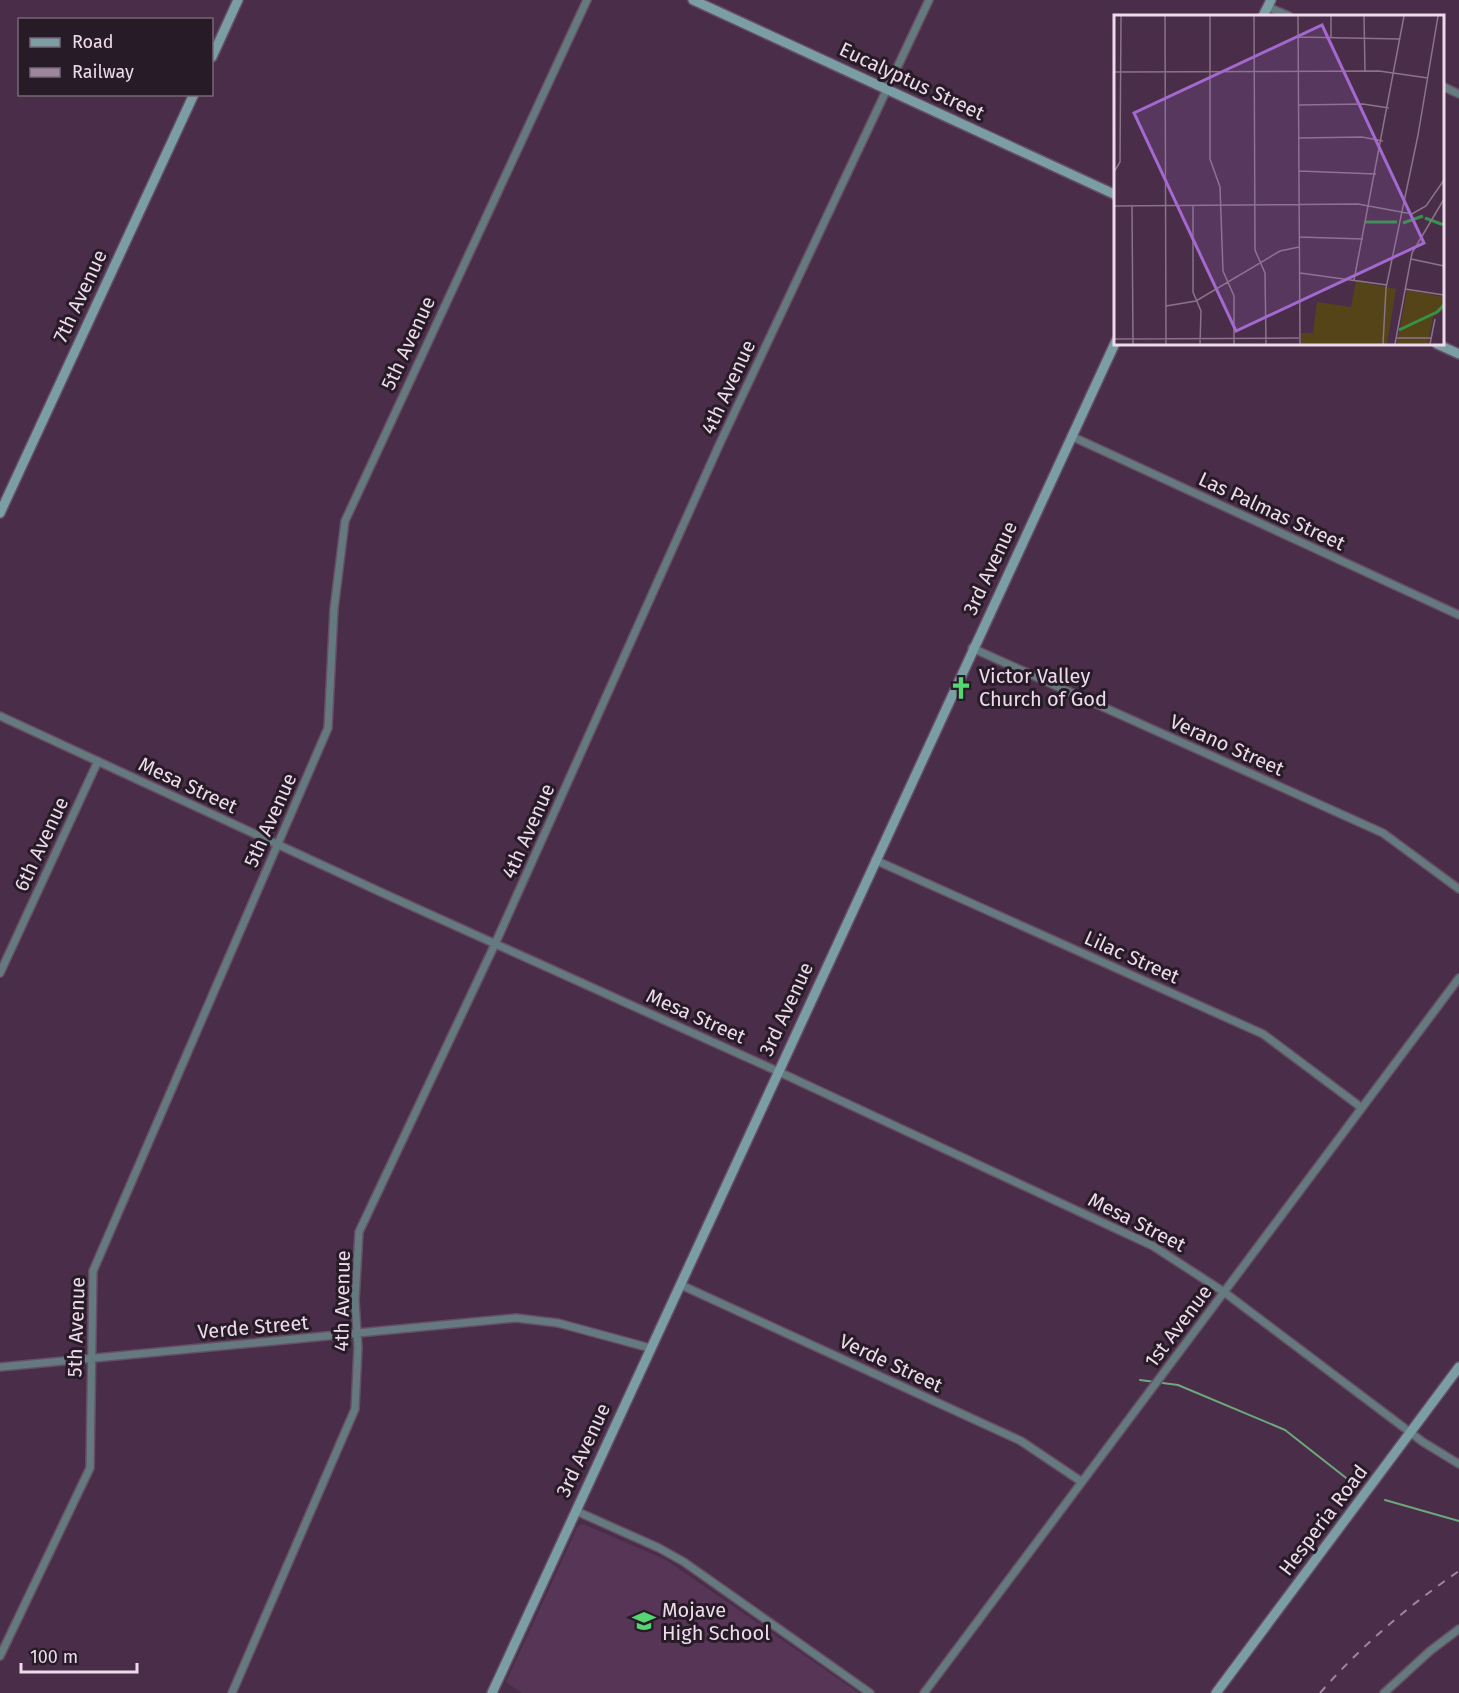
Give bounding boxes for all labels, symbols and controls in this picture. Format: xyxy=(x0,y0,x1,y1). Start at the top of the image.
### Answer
inset map xyxy=(1114,15,1444,345)
legend xyxy=(18,18,213,96)
text: Road xyxy=(72,31,114,53)
street label: Eucalyptus Street xyxy=(836,37,989,125)
text: Railway xyxy=(72,61,134,83)
street label: 7th Avenue xyxy=(48,246,112,346)
street label: 5th Avenue xyxy=(376,292,440,394)
street label: 4th Avenue xyxy=(696,336,760,438)
street label: Las Palmas Street xyxy=(1195,467,1350,556)
street label: 3rd Avenue xyxy=(958,517,1022,619)
place label: Victor Valley Church of God xyxy=(979,664,1107,711)
church icon: Victor Valley Church of God xyxy=(948,675,974,701)
street label: Verano Street xyxy=(1166,709,1288,781)
street label: Mesa Street xyxy=(135,752,242,819)
street label: 5th Avenue xyxy=(239,769,301,871)
street label: 4th Avenue xyxy=(496,780,560,882)
street label: 6th Avenue xyxy=(9,793,73,895)
street label: Lilac Street xyxy=(1081,925,1184,989)
street label: 3rd Avenue xyxy=(754,958,818,1060)
street label: Mesa Street xyxy=(643,983,750,1049)
street label: Mesa Street xyxy=(1084,1187,1190,1257)
street label: 4th Avenue xyxy=(329,1250,355,1352)
street label: 5th Avenue xyxy=(62,1276,90,1378)
street label: 1st Avenue xyxy=(1139,1280,1217,1372)
street label: Verde Street xyxy=(197,1310,310,1344)
street label: Verde Street xyxy=(836,1329,947,1398)
street label: 3rd Avenue xyxy=(551,1399,615,1501)
street label: Hesperia Road xyxy=(1274,1460,1372,1580)
place label: Mojave High School xyxy=(662,1598,770,1645)
school or university icon: Mojave High School xyxy=(631,1608,657,1634)
scale bar xyxy=(21,1636,136,1674)
text: 100 m xyxy=(30,1646,78,1668)

